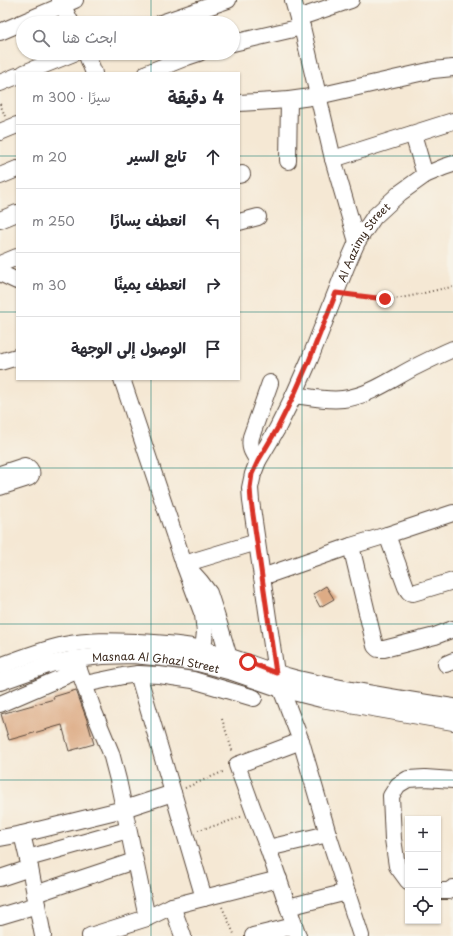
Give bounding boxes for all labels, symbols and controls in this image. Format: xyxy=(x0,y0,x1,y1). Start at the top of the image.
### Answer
search box xyxy=(16,16,240,60)
text: ابحث هنا xyxy=(62,25,117,48)
icon: search xyxy=(30,27,52,49)
text: 4 دقيقة xyxy=(168,84,224,110)
text: سيرًا · 300 m xyxy=(32,87,111,106)
text: تابع السير xyxy=(128,144,186,167)
icon: ahead xyxy=(202,146,224,168)
text: 20 m xyxy=(32,147,67,166)
street label: Al Aazimy Street xyxy=(332,198,394,284)
text: انعطف يسارًا xyxy=(110,208,186,231)
icon: left xyxy=(202,210,224,232)
text: 250 m xyxy=(32,211,75,230)
text: انعطف يمينًا xyxy=(114,272,186,295)
icon: right xyxy=(202,274,224,296)
text: 30 m xyxy=(32,275,66,294)
route end xyxy=(376,290,394,308)
text: الوصول إلى الوجهة xyxy=(71,336,186,359)
icon: arrive xyxy=(202,338,224,360)
street label: Masnaa Al Ghazl Street xyxy=(91,646,222,677)
route start xyxy=(239,653,257,671)
map controls xyxy=(405,816,441,924)
button: + xyxy=(405,816,441,852)
button: − xyxy=(405,852,441,888)
button: locate xyxy=(405,888,441,924)

